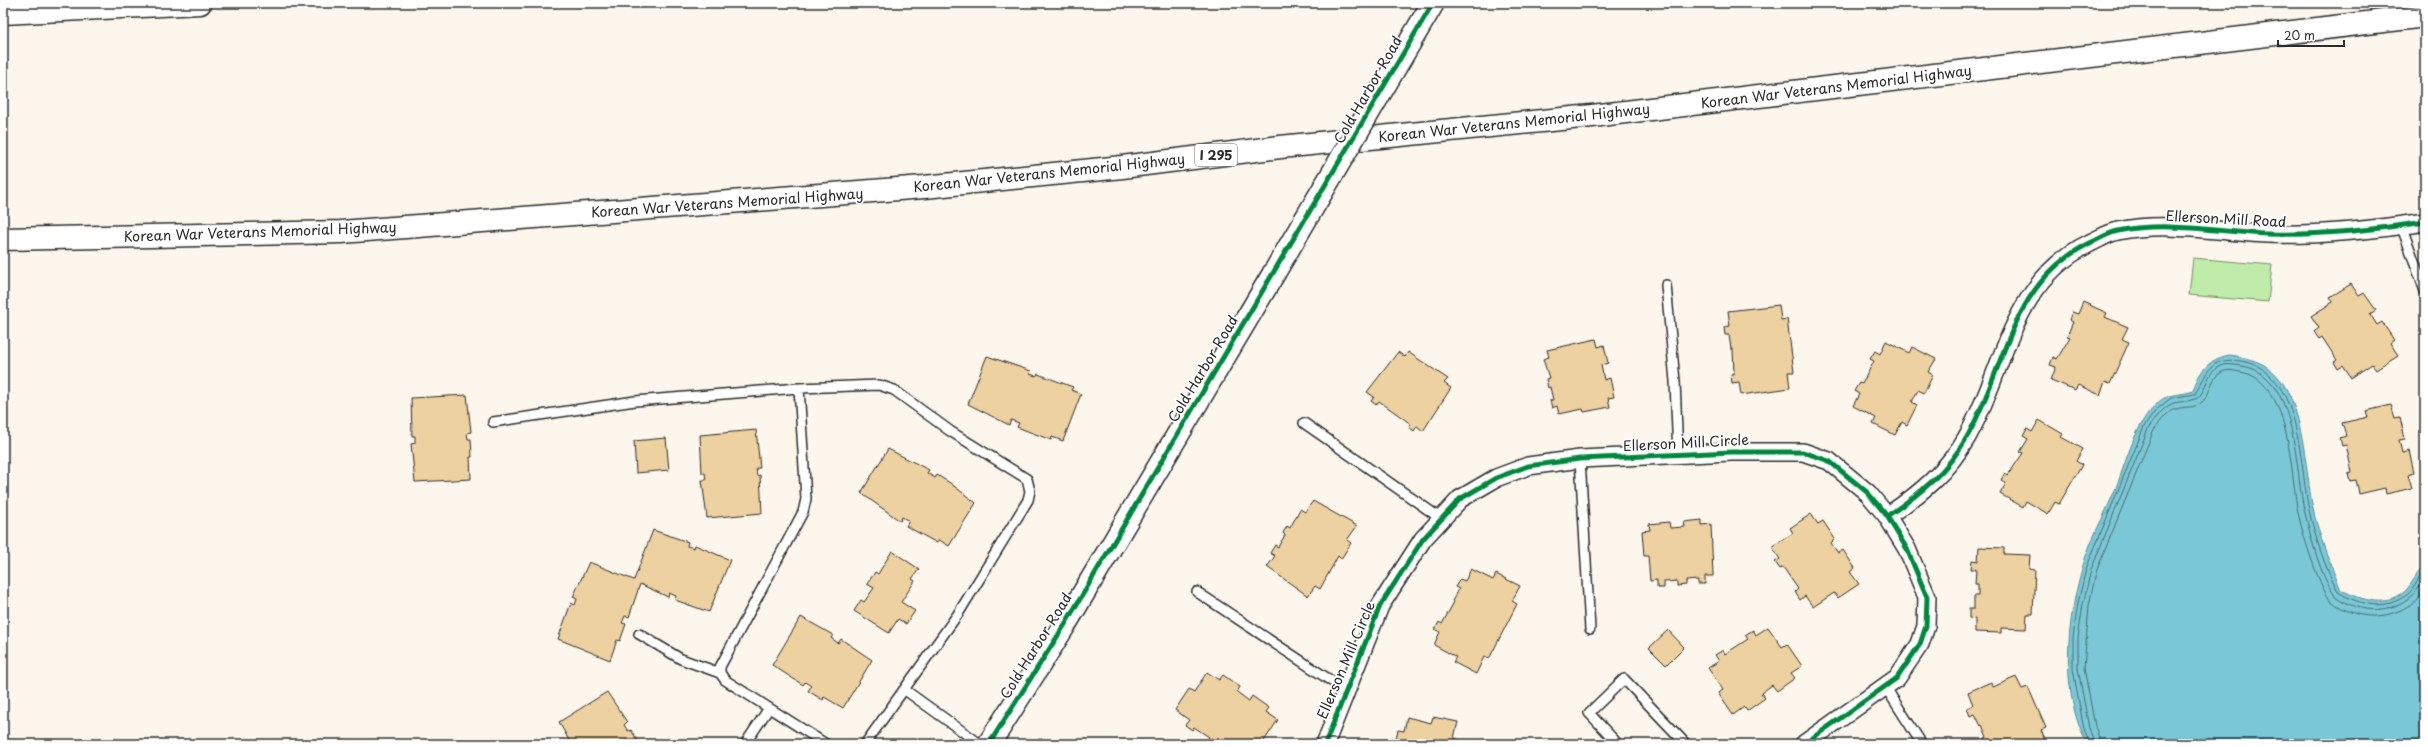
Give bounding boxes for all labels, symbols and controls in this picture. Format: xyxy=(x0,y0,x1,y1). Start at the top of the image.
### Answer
scale bar xyxy=(2278,22,2344,48)
text: 20 m xyxy=(2284,26,2315,44)
street label: Cold Harbor Road xyxy=(1328,32,1407,148)
street label: Korean War Veterans Memorial Highway xyxy=(1699,59,1973,114)
street label: Korean War Veterans Memorial Highway xyxy=(1377,98,1651,147)
road number: I 295 xyxy=(1195,144,1237,166)
street label: Korean War Veterans Memorial Highway xyxy=(912,148,1186,197)
street label: Korean War Veterans Memorial Highway xyxy=(590,183,864,222)
street label: Ellerson Mill Road xyxy=(2165,205,2287,232)
street label: Korean War Veterans Memorial Highway xyxy=(123,216,397,247)
street label: Cold Harbor Road xyxy=(1162,311,1243,426)
street label: Ellerson Mill Circle xyxy=(1622,429,1750,456)
street label: Cold Harbor Road xyxy=(994,589,1077,703)
street label: Ellerson Mill Circle xyxy=(1311,598,1380,722)

